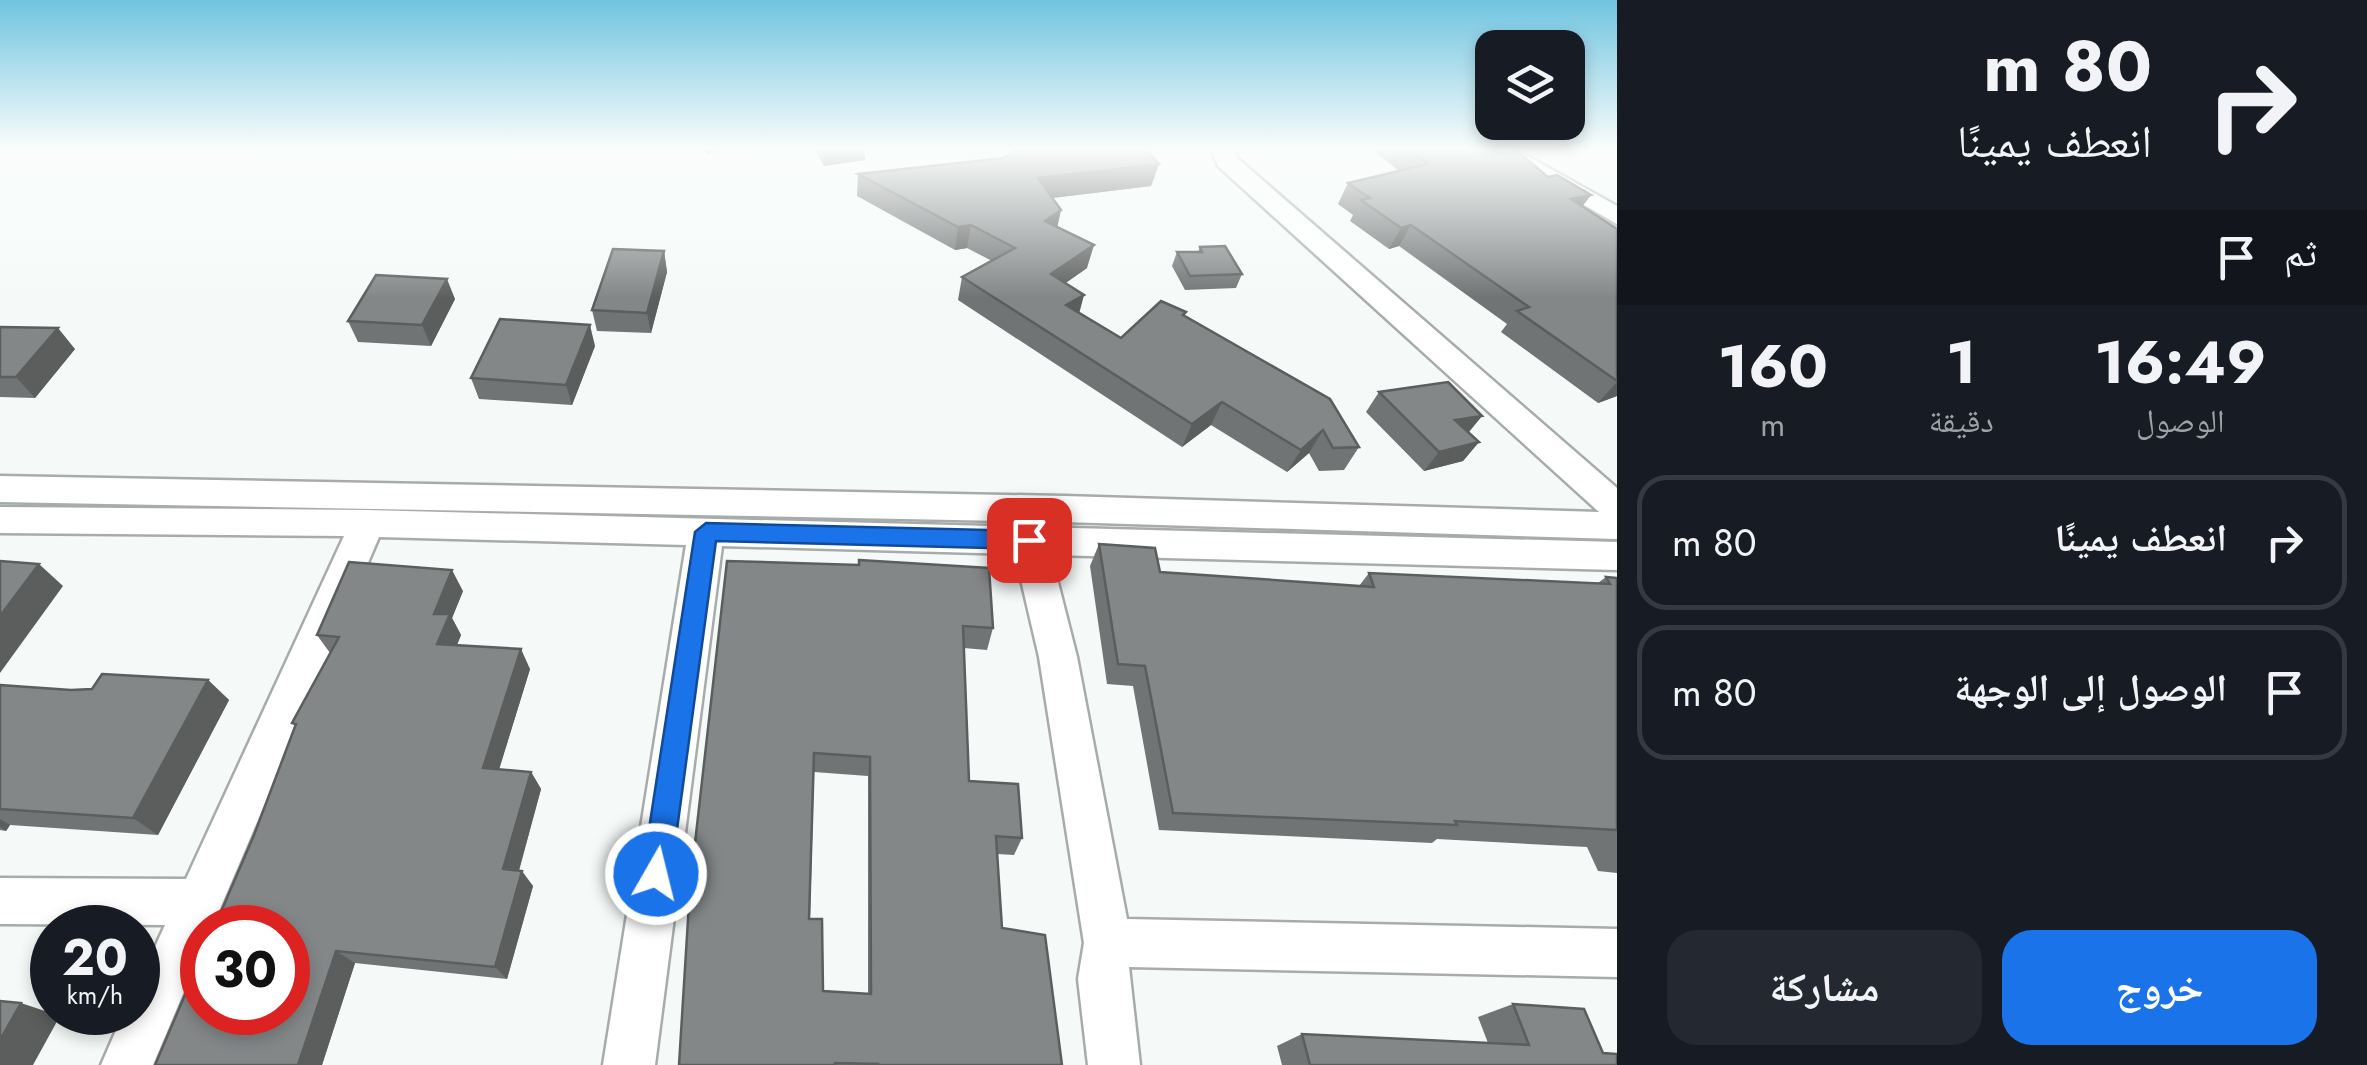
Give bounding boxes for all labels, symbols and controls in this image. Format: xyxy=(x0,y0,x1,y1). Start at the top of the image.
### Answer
text: 80 m xyxy=(1983,16,2152,117)
map controls xyxy=(1475,30,1585,140)
button: layers xyxy=(1475,30,1585,140)
icon: right xyxy=(2187,40,2317,170)
text: انعطف يمينًا xyxy=(1957,109,2152,174)
text: ثم xyxy=(2284,225,2317,280)
icon: arrive xyxy=(2209,230,2264,285)
text: 1 xyxy=(1946,319,1976,406)
text: 16:49 xyxy=(2094,319,2266,406)
text: 160 xyxy=(1718,323,1828,410)
text: دقيقة xyxy=(1929,398,1994,444)
text: الوصول xyxy=(2136,398,2225,444)
text: m xyxy=(1760,402,1785,448)
pin xyxy=(987,498,1072,583)
text: انعطف يمينًا xyxy=(2054,510,2227,565)
icon: arrive xyxy=(1002,513,1057,568)
text: 80 m xyxy=(1672,515,1757,570)
icon: right xyxy=(2257,515,2312,570)
text: الوصول إلى الوجهة xyxy=(1954,660,2227,715)
text: 80 m xyxy=(1672,665,1757,720)
icon: arrive xyxy=(2257,665,2312,720)
position arrow xyxy=(604,822,708,926)
speed limit sign: 30 xyxy=(180,905,310,1035)
text: 20 xyxy=(62,921,128,994)
button: مشاركة xyxy=(1667,930,1982,1045)
button: خروج xyxy=(2002,930,2317,1045)
text: km/h xyxy=(67,977,123,1013)

